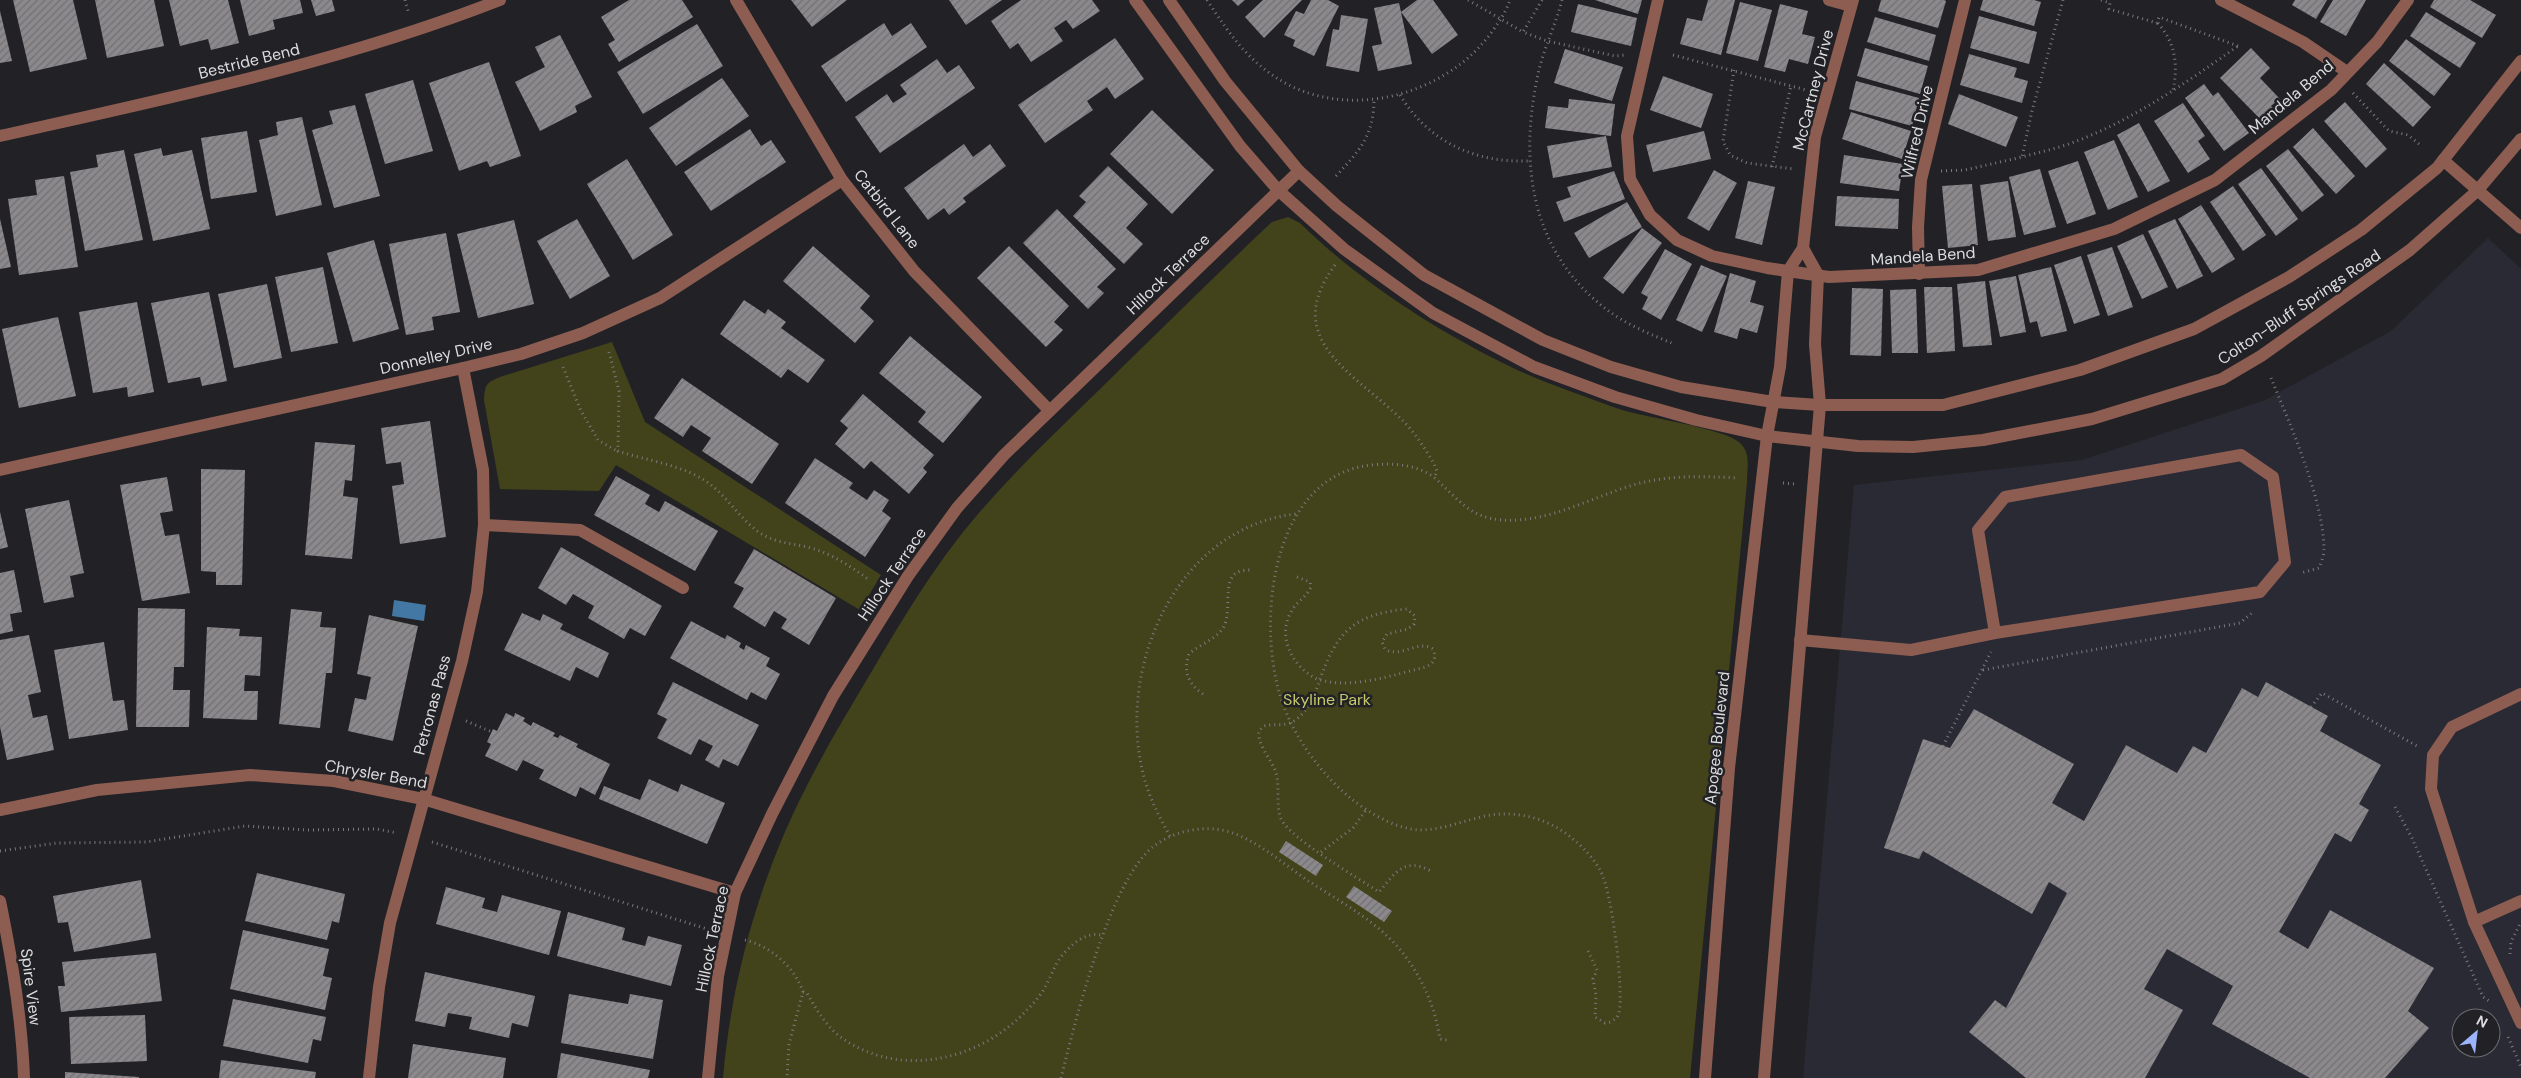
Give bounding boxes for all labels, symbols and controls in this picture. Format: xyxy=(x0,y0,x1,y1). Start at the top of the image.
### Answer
street label: McCartney Drive xyxy=(1788,27,1838,153)
street label: Bestride Bend xyxy=(196,38,302,84)
street label: Mandela Bend xyxy=(2244,55,2338,139)
street label: Wilfred Drive xyxy=(1896,83,1938,181)
street label: Catbird Lane xyxy=(849,165,925,253)
street label: Hillock Terrace xyxy=(1122,229,1214,319)
street label: Mandela Bend xyxy=(1870,242,1976,270)
street label: Colton-Bluff Springs Road xyxy=(2213,245,2385,369)
street label: Donnelley Drive xyxy=(378,333,494,379)
street label: Hillock Terrace xyxy=(853,523,931,625)
street label: Petronas Pass xyxy=(409,653,455,757)
street label: Apogee Boulevard xyxy=(1700,670,1734,806)
park label: Skyline Park xyxy=(1283,689,1371,710)
street label: Chrysler Bend xyxy=(323,755,429,793)
street label: Hillock Terrace xyxy=(690,884,734,994)
street label: Spire View xyxy=(16,947,46,1027)
north arrow xyxy=(2451,1008,2501,1058)
text: N xyxy=(2473,1011,2491,1032)

